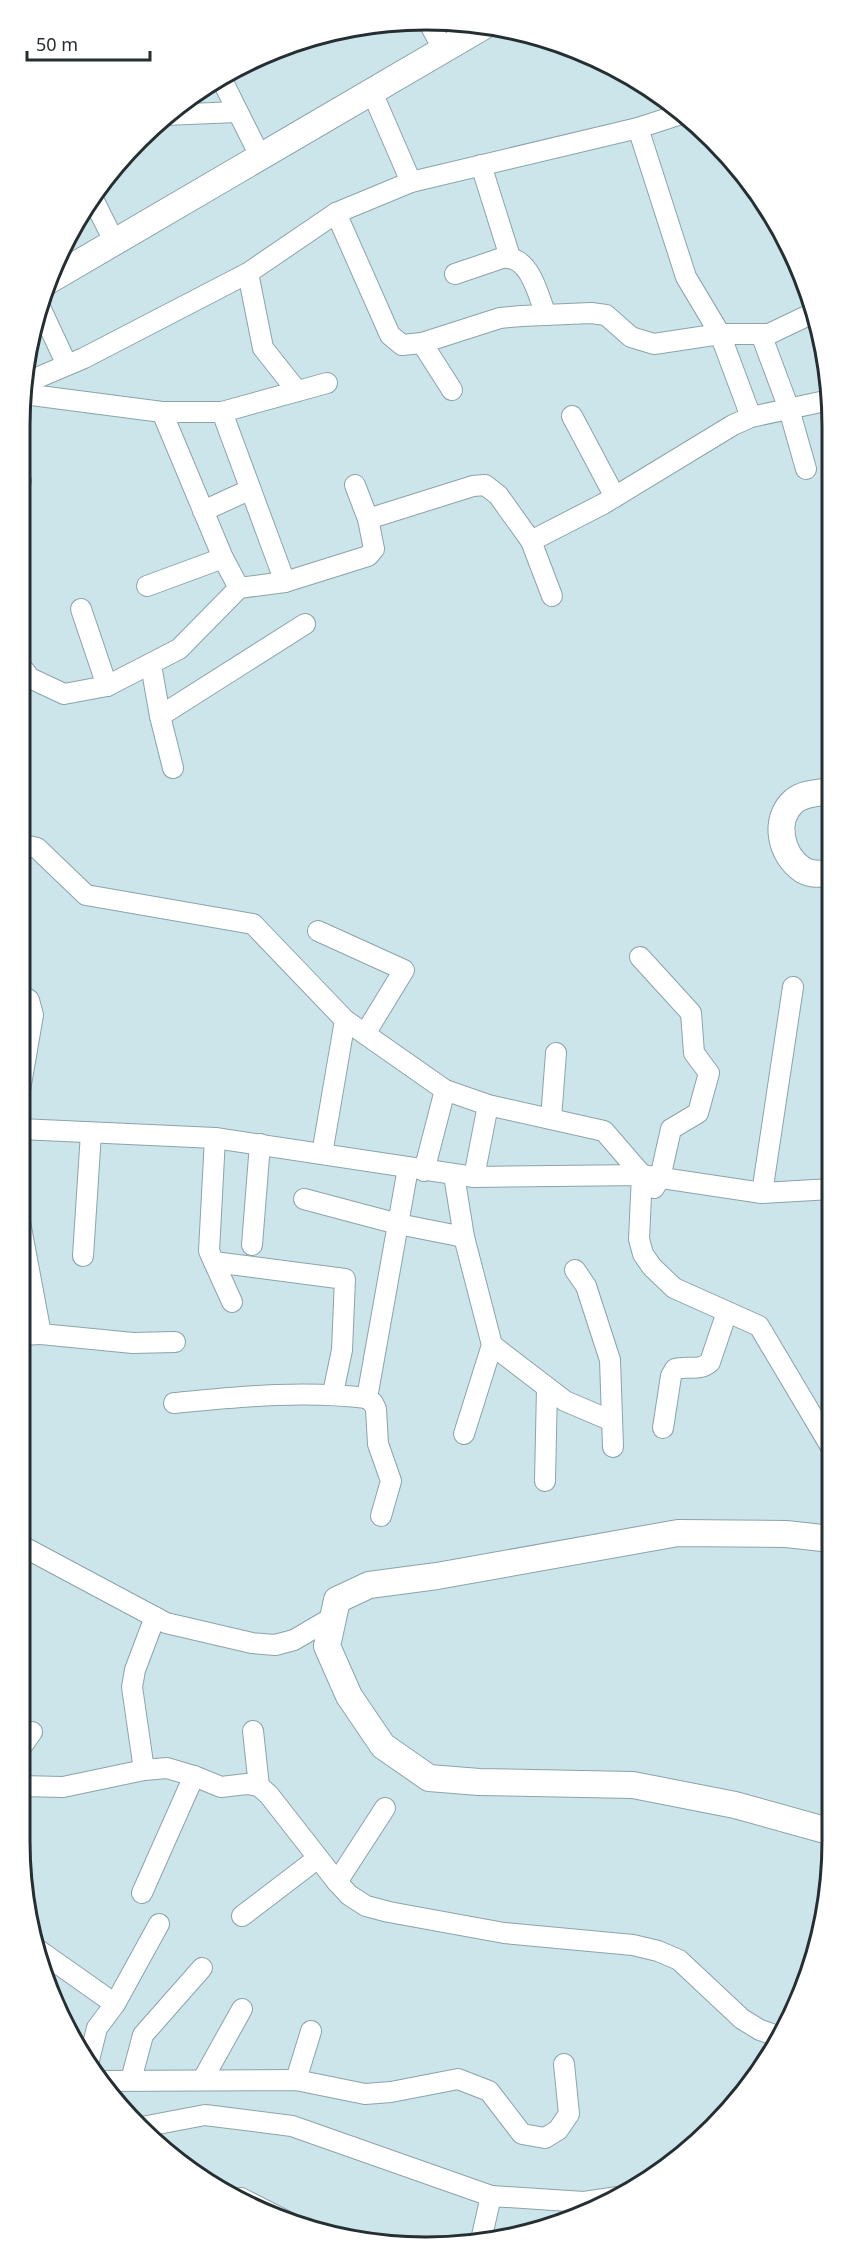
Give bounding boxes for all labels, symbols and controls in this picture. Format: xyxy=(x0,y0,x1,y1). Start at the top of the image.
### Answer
scale bar xyxy=(27,24,150,62)
text: 50 m xyxy=(36,32,78,56)

